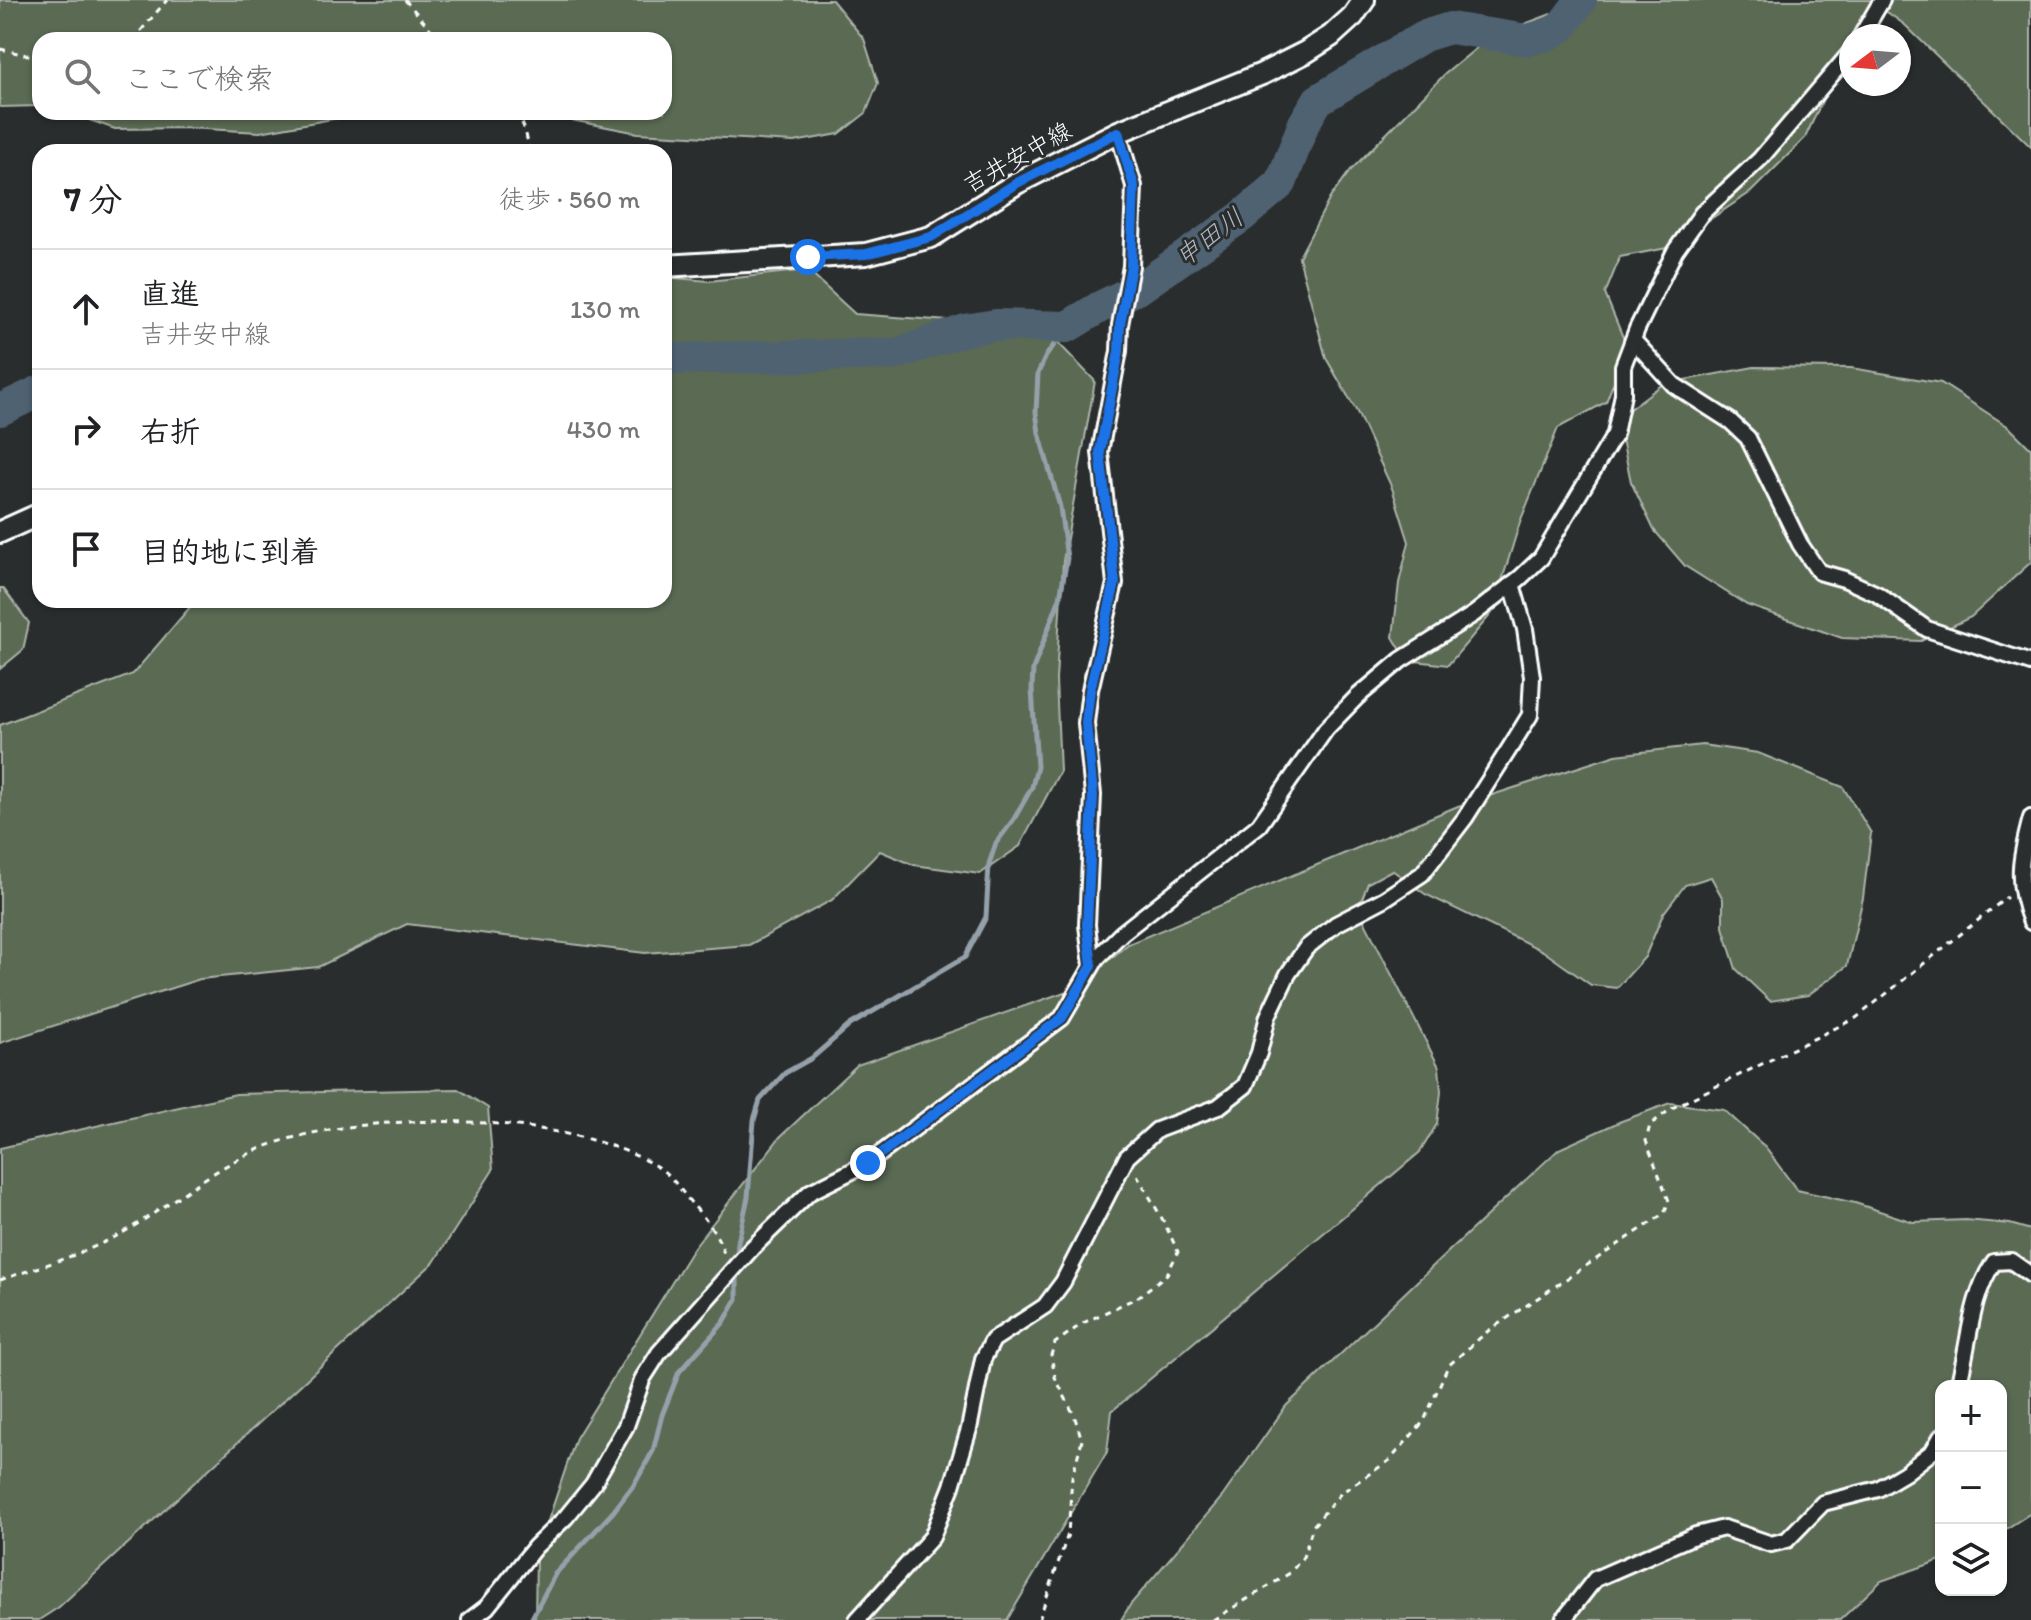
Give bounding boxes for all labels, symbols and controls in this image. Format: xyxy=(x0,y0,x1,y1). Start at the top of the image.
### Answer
north arrow xyxy=(1839,24,1911,96)
search box xyxy=(32,32,672,120)
icon: search xyxy=(60,54,104,98)
text: ここで検索 xyxy=(124,60,274,97)
street label: 吉井安中線 xyxy=(957,115,1077,199)
text: 7 分 xyxy=(64,179,123,220)
text: 徒歩 · 560 m xyxy=(499,183,640,215)
water label: 申田川 xyxy=(1168,201,1250,273)
route start xyxy=(790,239,826,275)
text: 直進 xyxy=(140,275,200,312)
icon: ahead xyxy=(64,287,108,331)
text: 130 m xyxy=(570,293,640,325)
text: 吉井安中線 xyxy=(140,318,270,350)
icon: right xyxy=(64,407,108,451)
text: 右折 xyxy=(140,413,200,450)
text: 430 m xyxy=(566,413,640,445)
icon: arrive xyxy=(64,527,108,571)
text: 目的地に到着 xyxy=(140,533,320,570)
route end xyxy=(850,1145,886,1181)
map controls xyxy=(1935,1380,2007,1596)
button: + xyxy=(1935,1380,2007,1452)
button: − xyxy=(1935,1452,2007,1524)
button: layers xyxy=(1935,1524,2007,1596)

